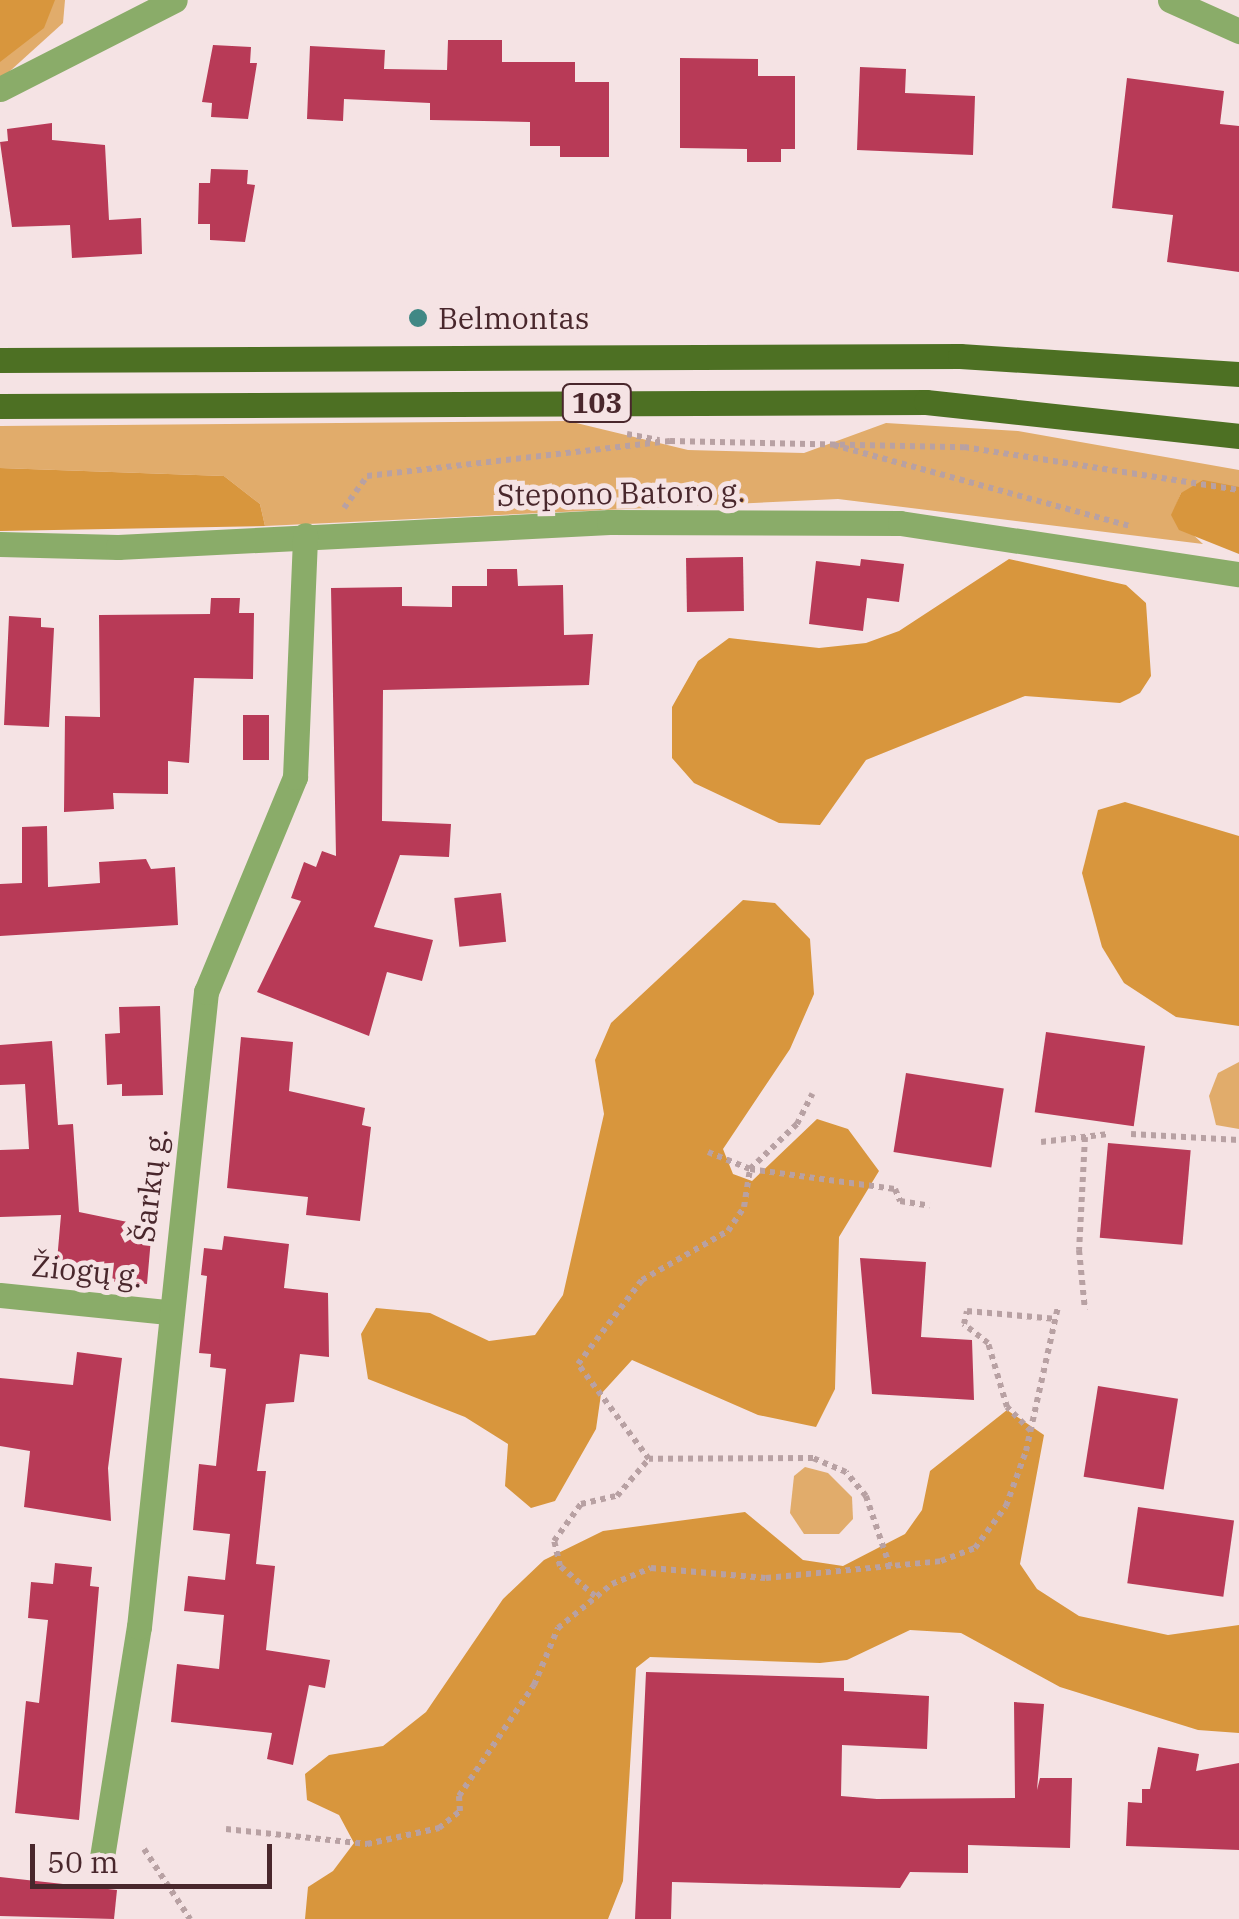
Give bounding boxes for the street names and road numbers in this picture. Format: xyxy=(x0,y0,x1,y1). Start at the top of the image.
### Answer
road number: 103 xyxy=(560,380,634,426)
street label: Stepono Batoro g. xyxy=(496,473,746,513)
street label: Šarkų g. xyxy=(125,1126,175,1244)
street label: Žiogų g. xyxy=(29,1247,145,1295)

